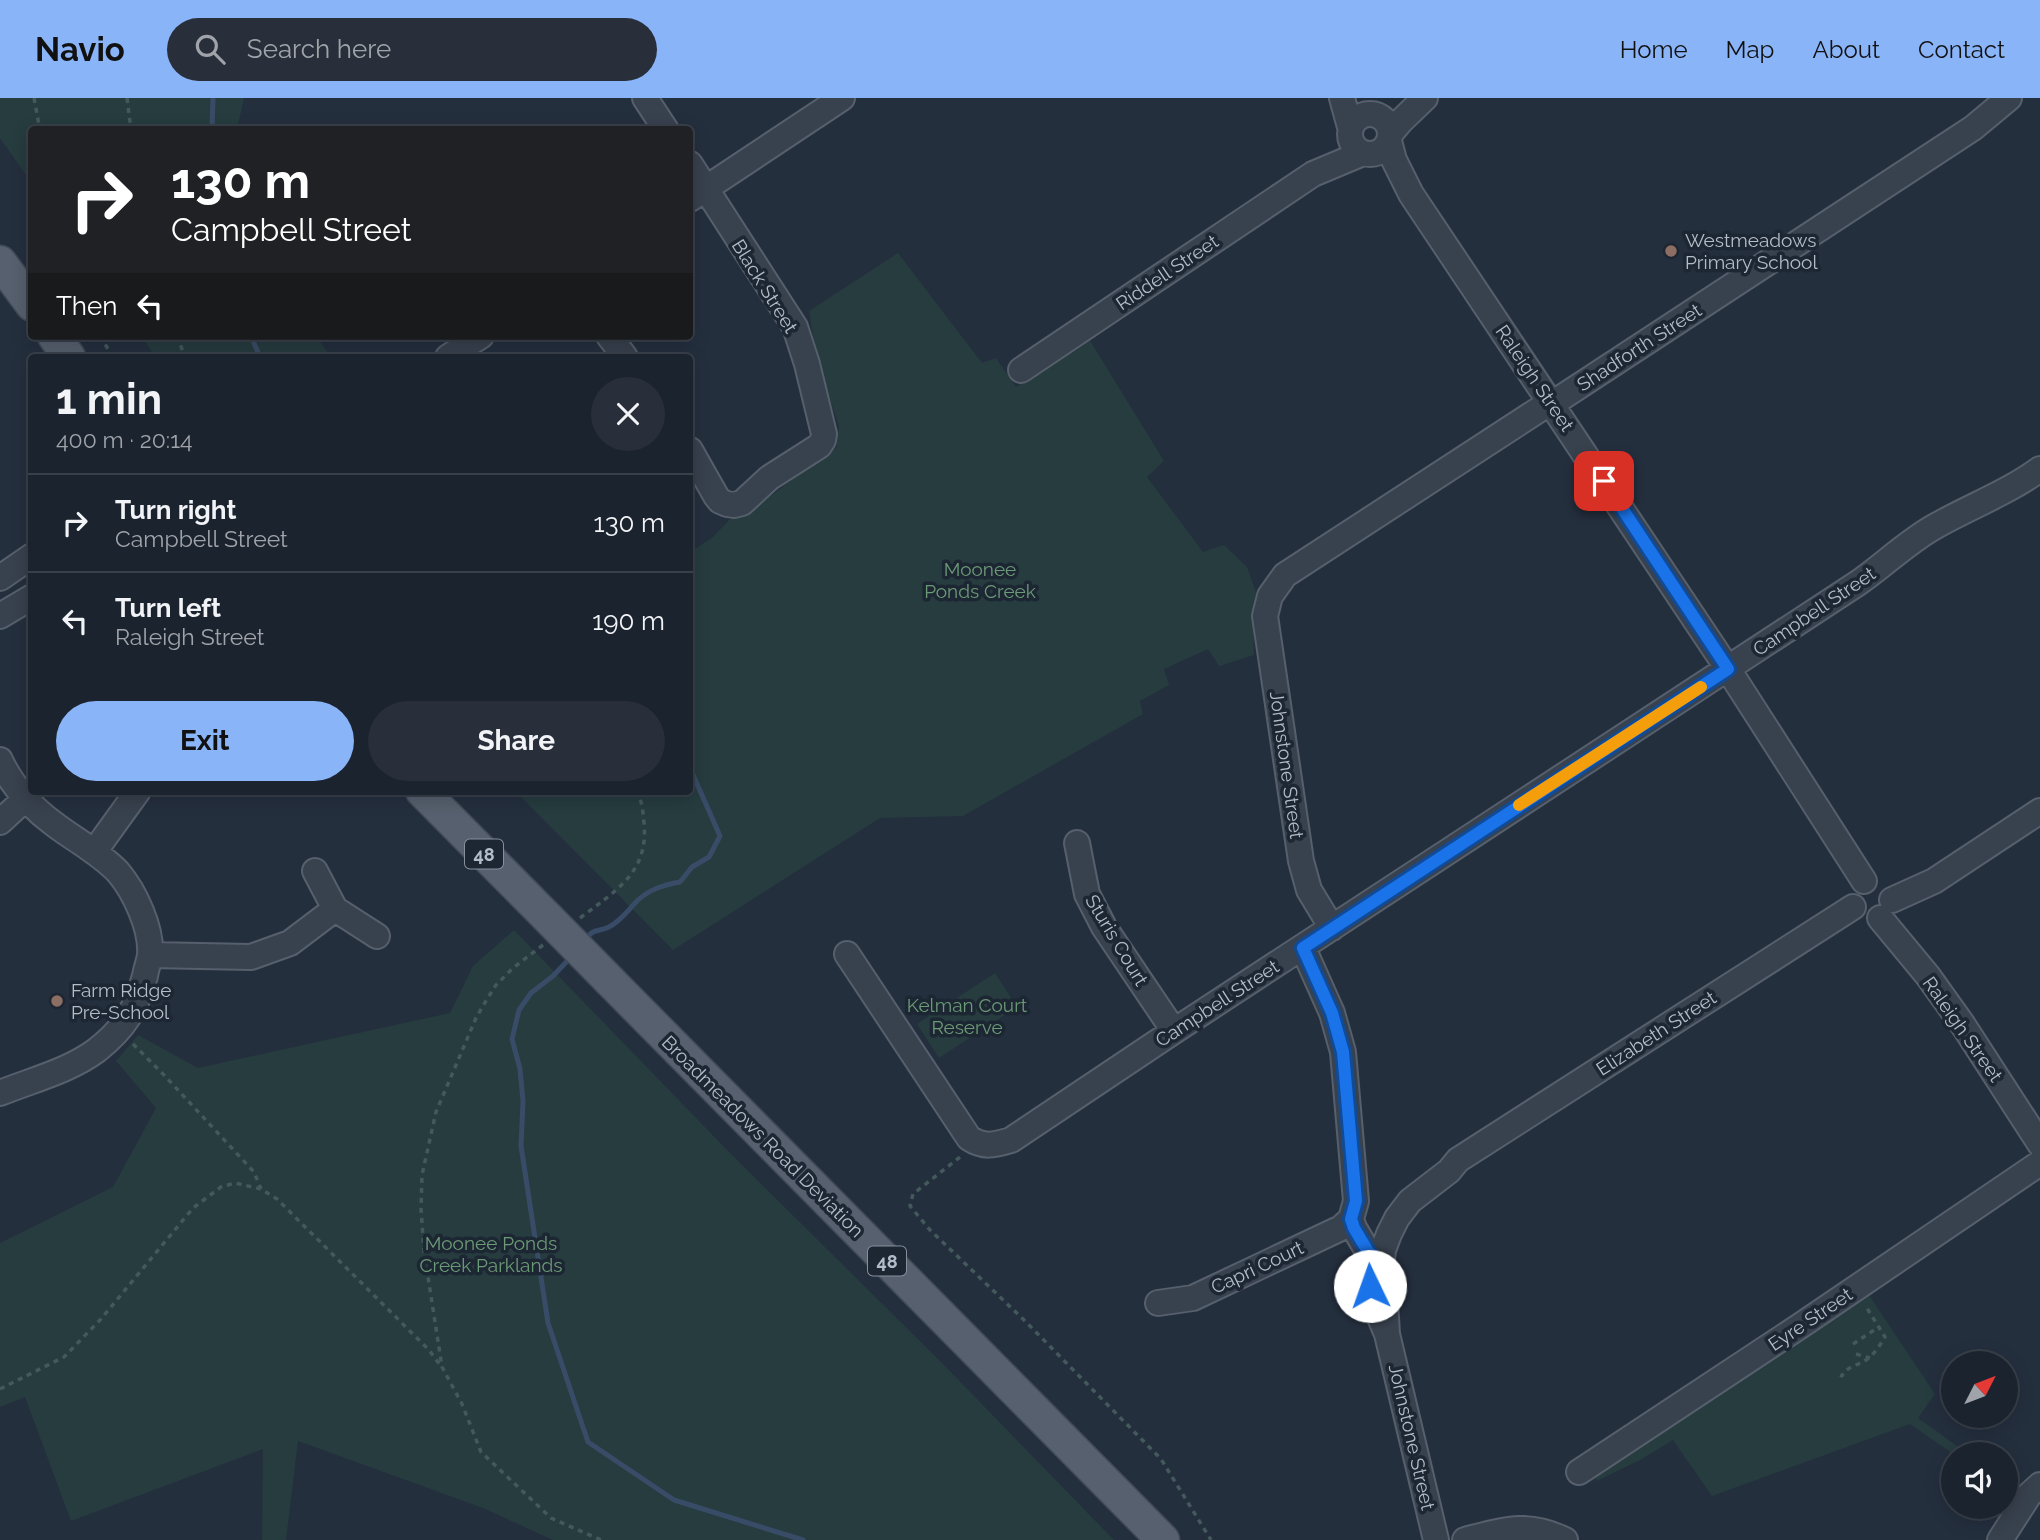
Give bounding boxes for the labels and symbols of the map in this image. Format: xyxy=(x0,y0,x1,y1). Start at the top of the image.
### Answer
street label: Riddell Street xyxy=(1112,229,1223,314)
place label: Westmeadows Primary School xyxy=(1685,229,1818,273)
street label: Black Street xyxy=(728,235,803,337)
marker: Westmeadows Primary School xyxy=(1663,243,1679,259)
street label: Shadforth Street xyxy=(1573,298,1706,395)
street label: Raleigh Street xyxy=(1491,321,1579,436)
pin xyxy=(1574,451,1634,511)
park label: Moonee Ponds Creek xyxy=(924,558,1036,602)
street label: Campbell Street xyxy=(1749,562,1880,660)
street label: Johnstone Street xyxy=(1266,690,1308,841)
road number: 48 xyxy=(465,840,503,868)
street label: Sturis Court xyxy=(1081,890,1153,990)
street label: Campbell Street xyxy=(1151,955,1283,1051)
street label: Raleigh Street xyxy=(1919,972,2008,1086)
place label: Farm Ridge Pre-School xyxy=(71,979,171,1023)
street label: Elizabeth Street xyxy=(1592,986,1721,1080)
marker: Farm Ridge Pre-School xyxy=(49,993,65,1009)
park label: Kelman Court Reserve xyxy=(907,994,1028,1038)
street label: Broadmeadows Road Deviation xyxy=(658,1031,868,1241)
park label: Moonee Ponds Creek Parklands xyxy=(419,1232,563,1276)
street label: Capri Court xyxy=(1207,1236,1307,1298)
road number: 48 xyxy=(868,1246,906,1276)
position arrow xyxy=(1333,1249,1407,1323)
street label: Eyre Street xyxy=(1764,1283,1857,1355)
north arrow xyxy=(1941,1351,2018,1428)
street label: Johnstone Street xyxy=(1385,1362,1440,1513)

